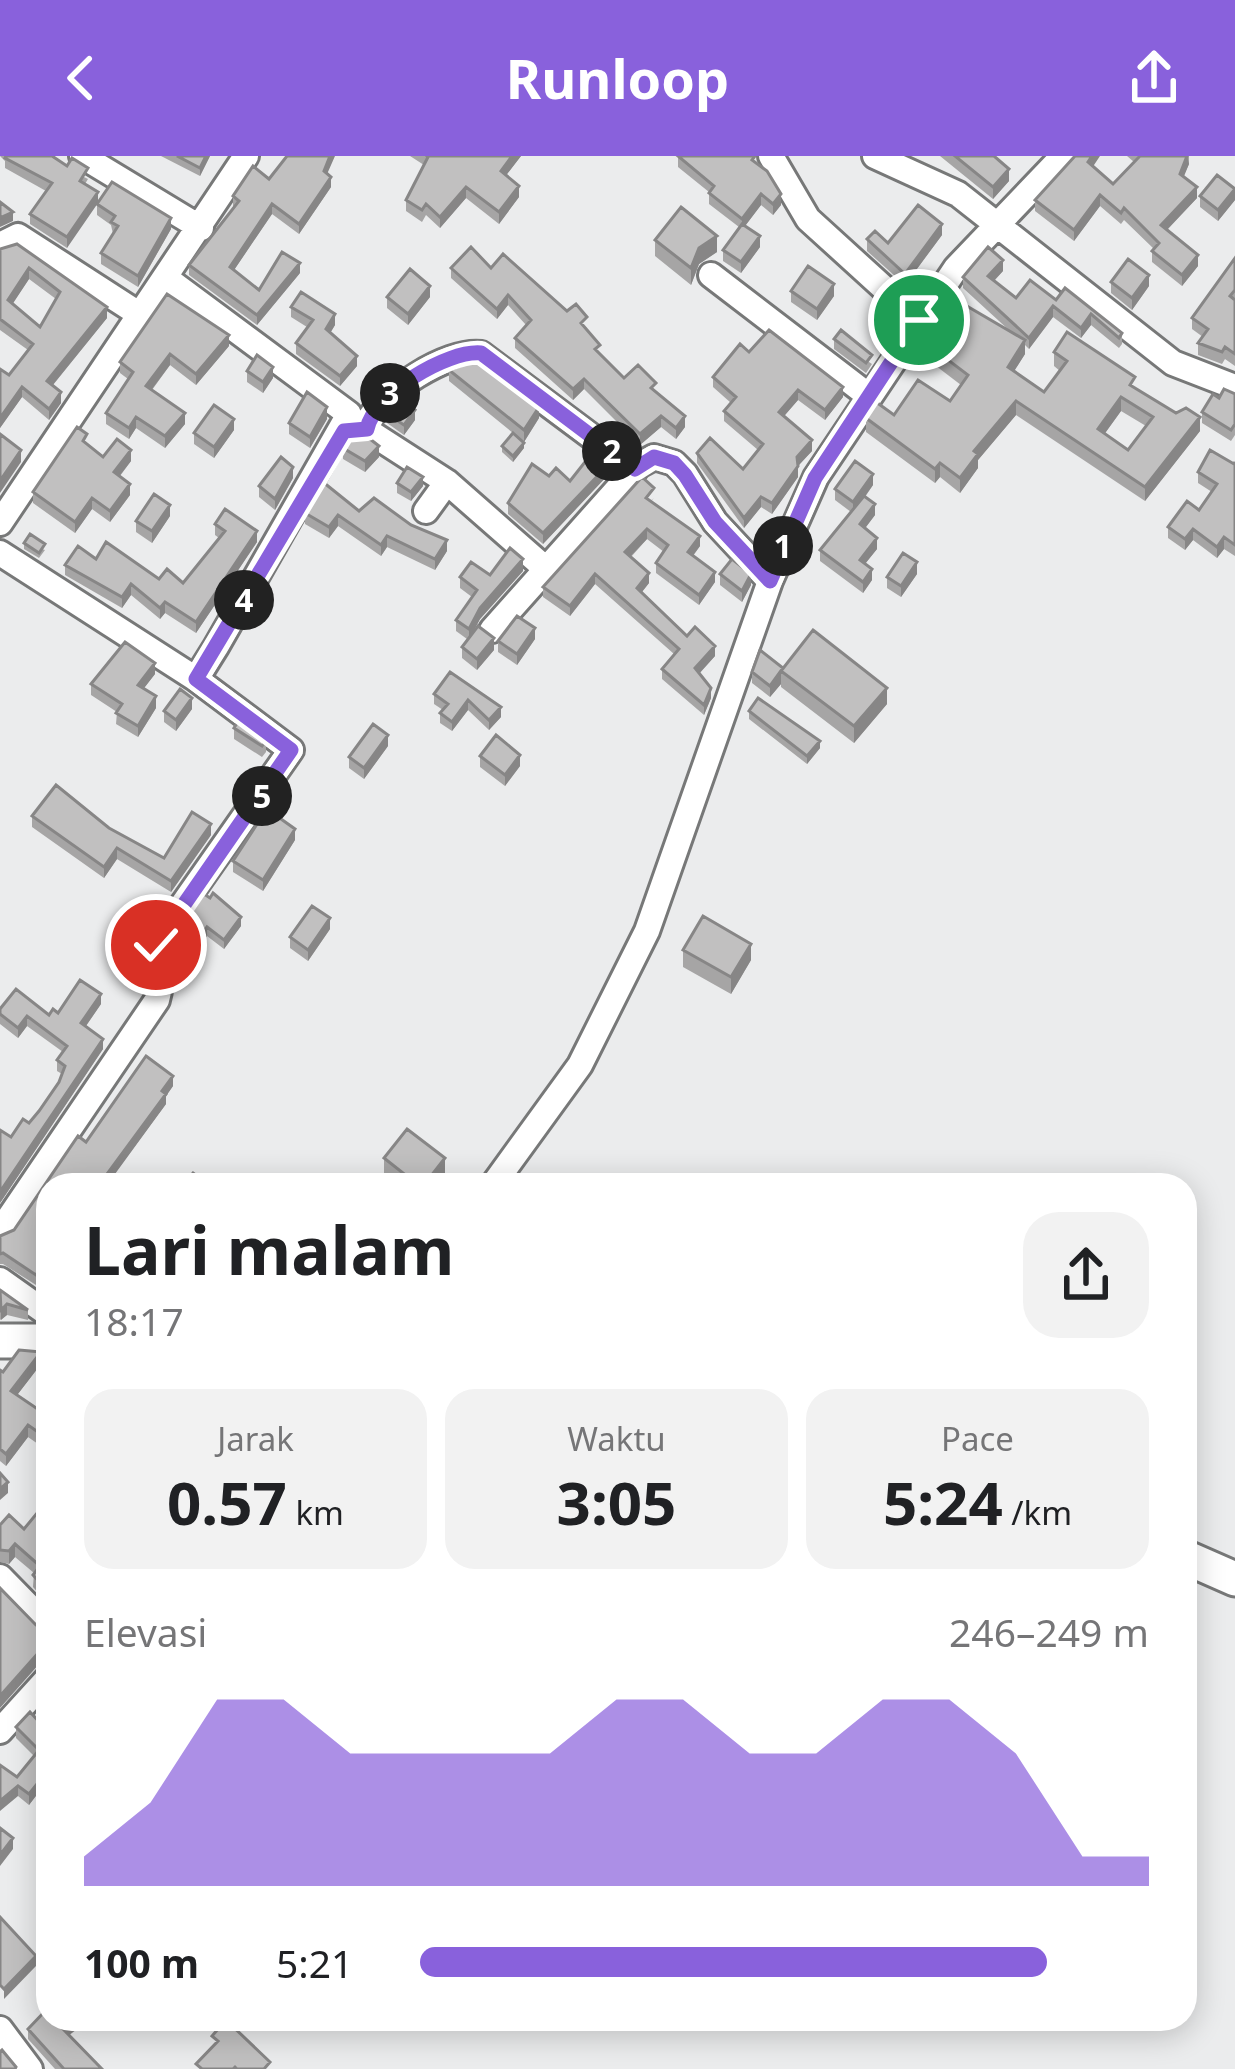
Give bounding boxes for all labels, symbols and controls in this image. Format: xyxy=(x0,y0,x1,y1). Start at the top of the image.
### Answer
text: Runloop xyxy=(506,41,729,115)
icon: back xyxy=(48,45,114,111)
icon: share xyxy=(1121,45,1187,111)
pin xyxy=(868,269,970,371)
icon: arrive xyxy=(886,287,952,353)
pin: 3 xyxy=(360,363,420,423)
text: 3 xyxy=(381,370,399,415)
pin: 2 xyxy=(582,421,642,481)
text: 2 xyxy=(603,428,621,473)
pin: 1 xyxy=(753,516,813,576)
text: 1 xyxy=(774,523,792,568)
pin: 4 xyxy=(214,570,274,630)
text: 4 xyxy=(235,577,253,622)
pin: 5 xyxy=(232,766,292,826)
text: 5 xyxy=(253,773,271,818)
pin xyxy=(105,894,207,996)
icon: check xyxy=(123,912,189,978)
text: Lari malam xyxy=(84,1204,454,1294)
button: share xyxy=(1023,1212,1149,1338)
text: 18:17 xyxy=(84,1294,184,1347)
text: Jarak xyxy=(217,1416,294,1461)
text: Waktu xyxy=(567,1416,666,1461)
text: Pace xyxy=(941,1416,1014,1461)
text: 0.57 xyxy=(167,1461,287,1543)
text: 3:05 xyxy=(557,1461,676,1543)
text: 5:24 xyxy=(883,1461,1003,1543)
text: km xyxy=(287,1490,344,1535)
text: /km xyxy=(1003,1490,1072,1535)
text: Elevasi xyxy=(84,1605,207,1658)
text: 246–249 m xyxy=(949,1605,1149,1658)
text: 100 m xyxy=(84,1936,199,1989)
text: 5:21 xyxy=(276,1936,353,1989)

